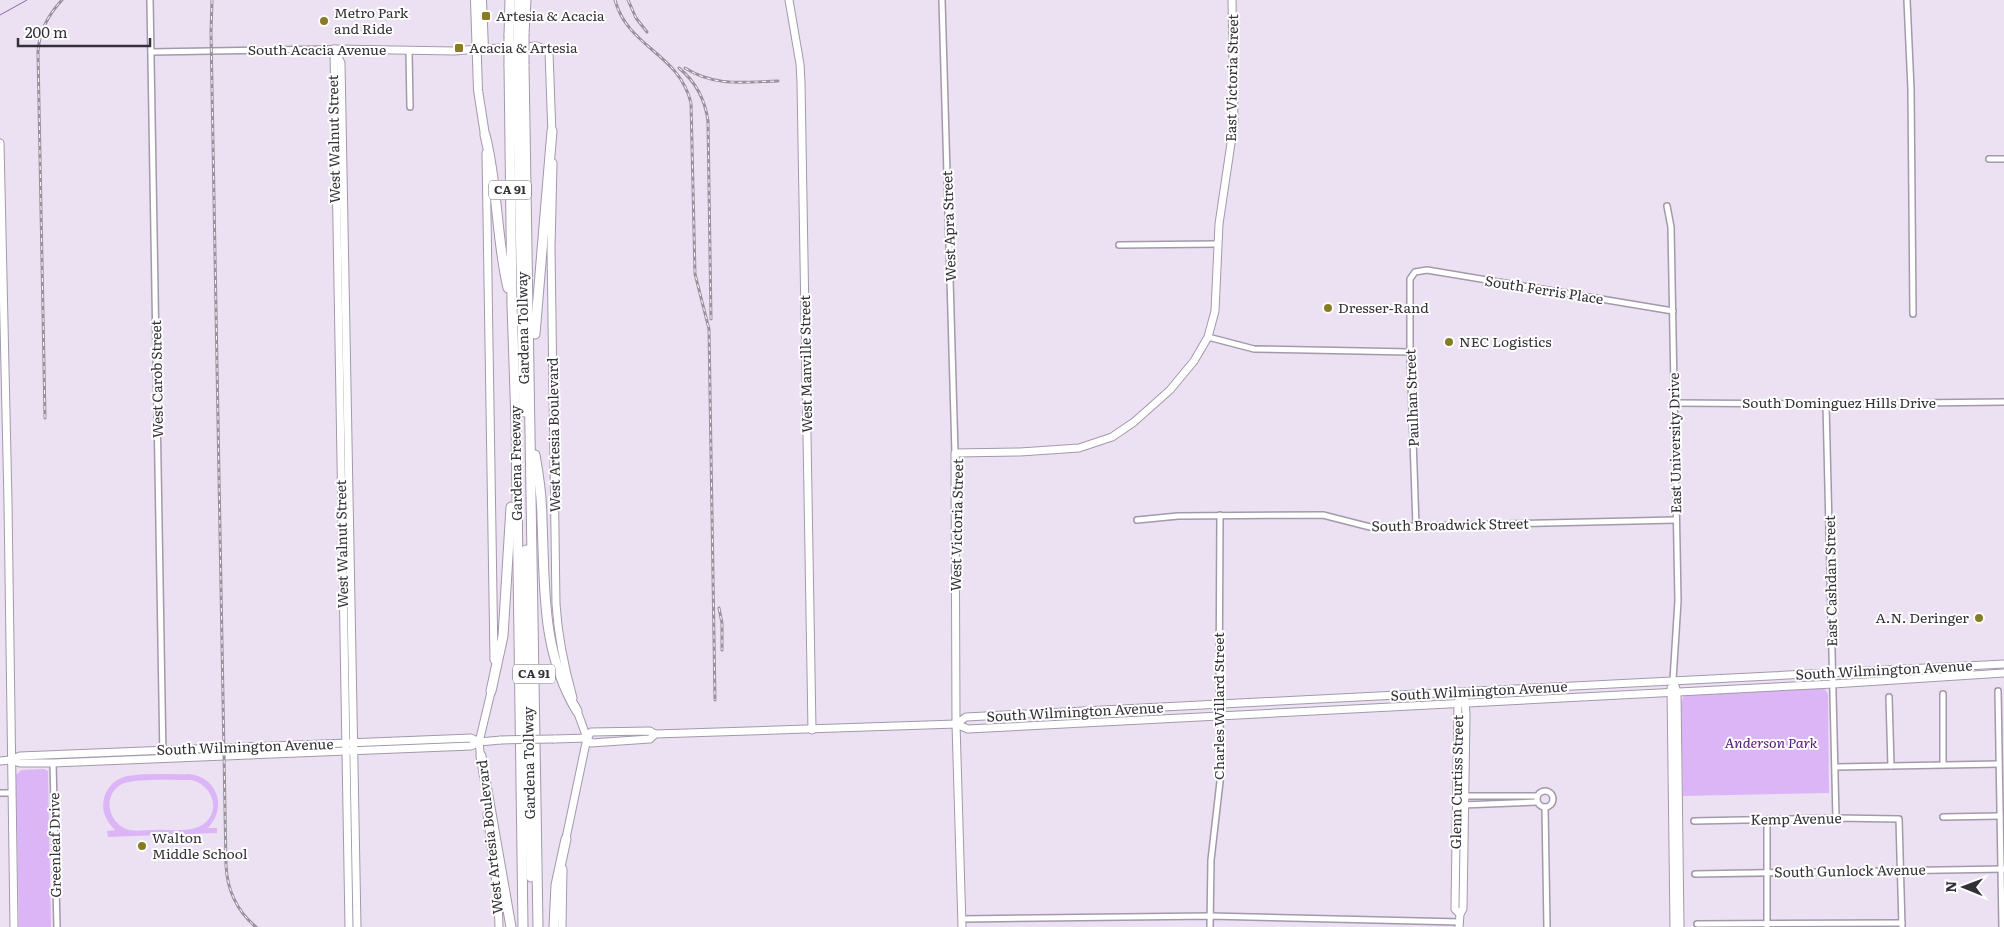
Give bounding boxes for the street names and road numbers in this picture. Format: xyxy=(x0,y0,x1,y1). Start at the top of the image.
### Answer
street label: East Victoria Street xyxy=(1220,13,1242,142)
street label: South Acacia Avenue xyxy=(248,39,386,59)
street label: West Walnut Street xyxy=(322,74,344,204)
street label: West Apra Street xyxy=(936,170,960,282)
road number: CA 91 xyxy=(489,180,531,200)
street label: South Ferris Place xyxy=(1483,270,1605,308)
street label: Gardena Tollway xyxy=(511,271,533,385)
street label: West Manville Street xyxy=(794,295,816,433)
street label: West Carob Street xyxy=(145,319,167,438)
street label: Paulhan Street xyxy=(1399,348,1423,447)
street label: West Artesia Boulevard xyxy=(542,357,564,513)
street label: East University Drive xyxy=(1663,372,1685,514)
street label: South Dominguez Hills Drive xyxy=(1742,392,1936,412)
street label: Gardena Freeway xyxy=(504,404,526,521)
street label: West Victoria Street xyxy=(945,458,967,592)
street label: West Walnut Street xyxy=(330,479,352,609)
street label: South Broadwick Street xyxy=(1371,513,1529,535)
street label: East Cashdan Street xyxy=(1819,515,1841,647)
street label: Charles Willard Street xyxy=(1208,632,1228,780)
street label: South Wilmington Avenue xyxy=(1795,654,1973,684)
road number: CA 91 xyxy=(513,664,555,684)
street label: South Wilmington Avenue xyxy=(1390,675,1568,705)
street label: South Wilmington Avenue xyxy=(986,696,1164,726)
street label: Gardena Tollway xyxy=(517,706,539,820)
street label: Glenn Curtiss Street xyxy=(1445,714,1467,849)
street label: South Wilmington Avenue xyxy=(156,733,334,759)
street label: West Artesia Boulevard xyxy=(471,759,507,915)
street label: Greenleaf Drive xyxy=(43,792,65,898)
street label: Kemp Avenue xyxy=(1750,807,1842,829)
street label: South Gunlock Avenue xyxy=(1774,859,1926,881)

